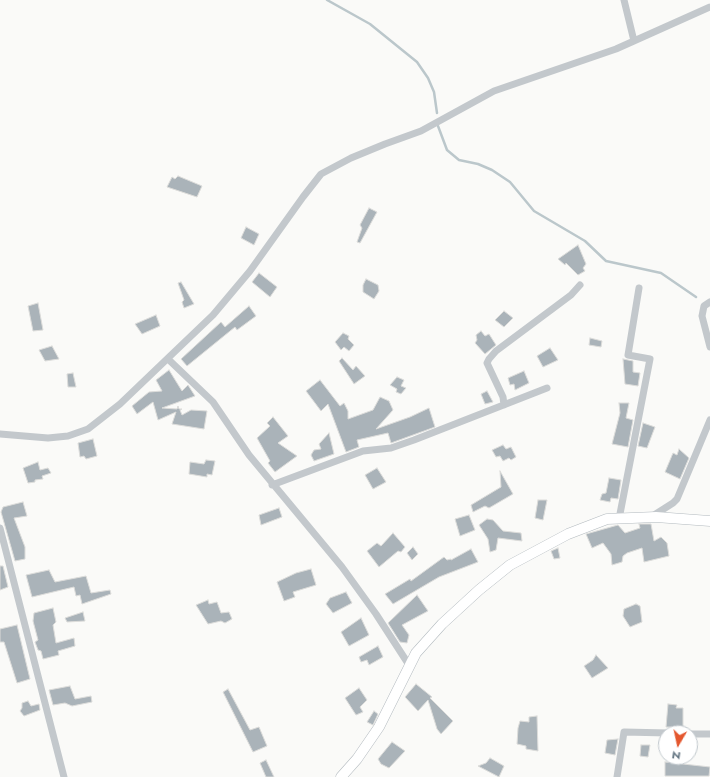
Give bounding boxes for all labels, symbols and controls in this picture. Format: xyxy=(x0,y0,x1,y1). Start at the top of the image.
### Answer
north arrow xyxy=(658,725,698,765)
text: N xyxy=(671,747,682,764)

